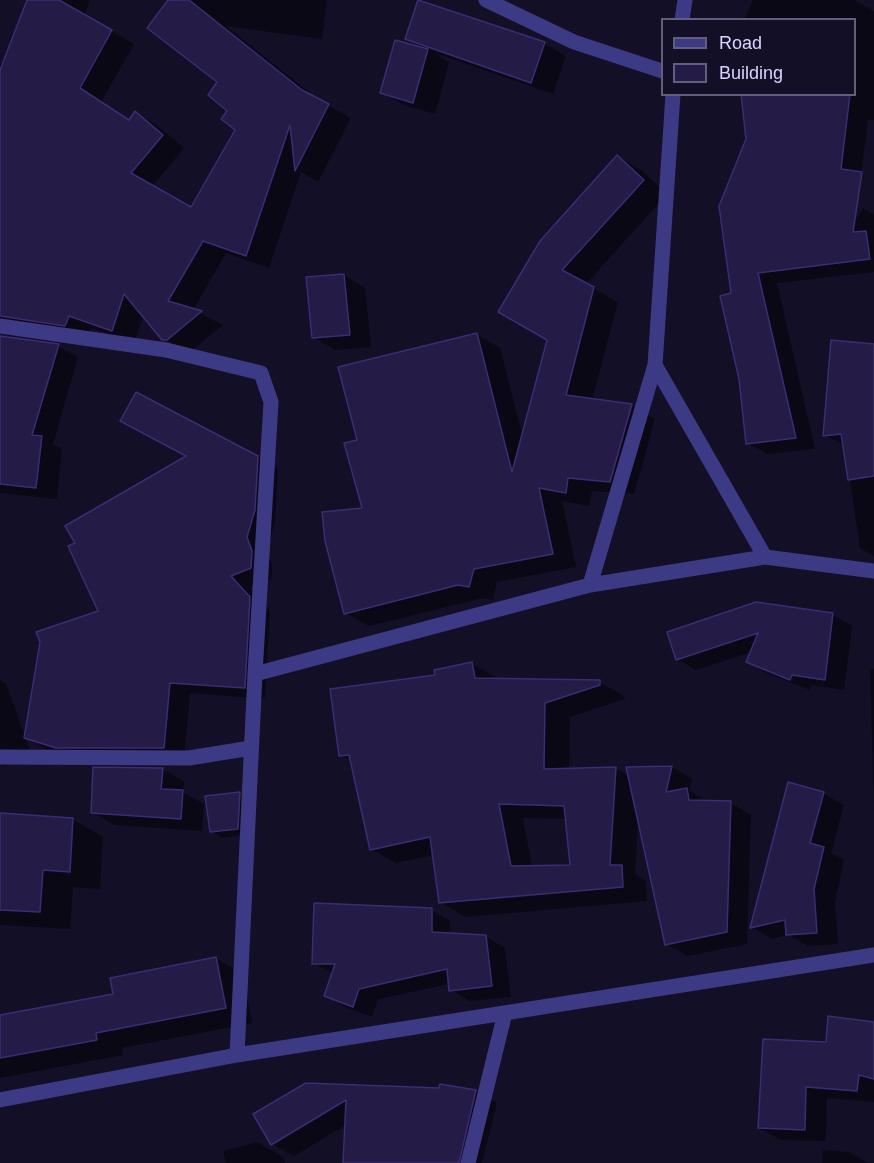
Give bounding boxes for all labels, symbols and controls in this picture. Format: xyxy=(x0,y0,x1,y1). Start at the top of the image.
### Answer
legend xyxy=(661,18,856,96)
text: Road xyxy=(719,33,762,53)
text: Building xyxy=(719,63,783,83)

